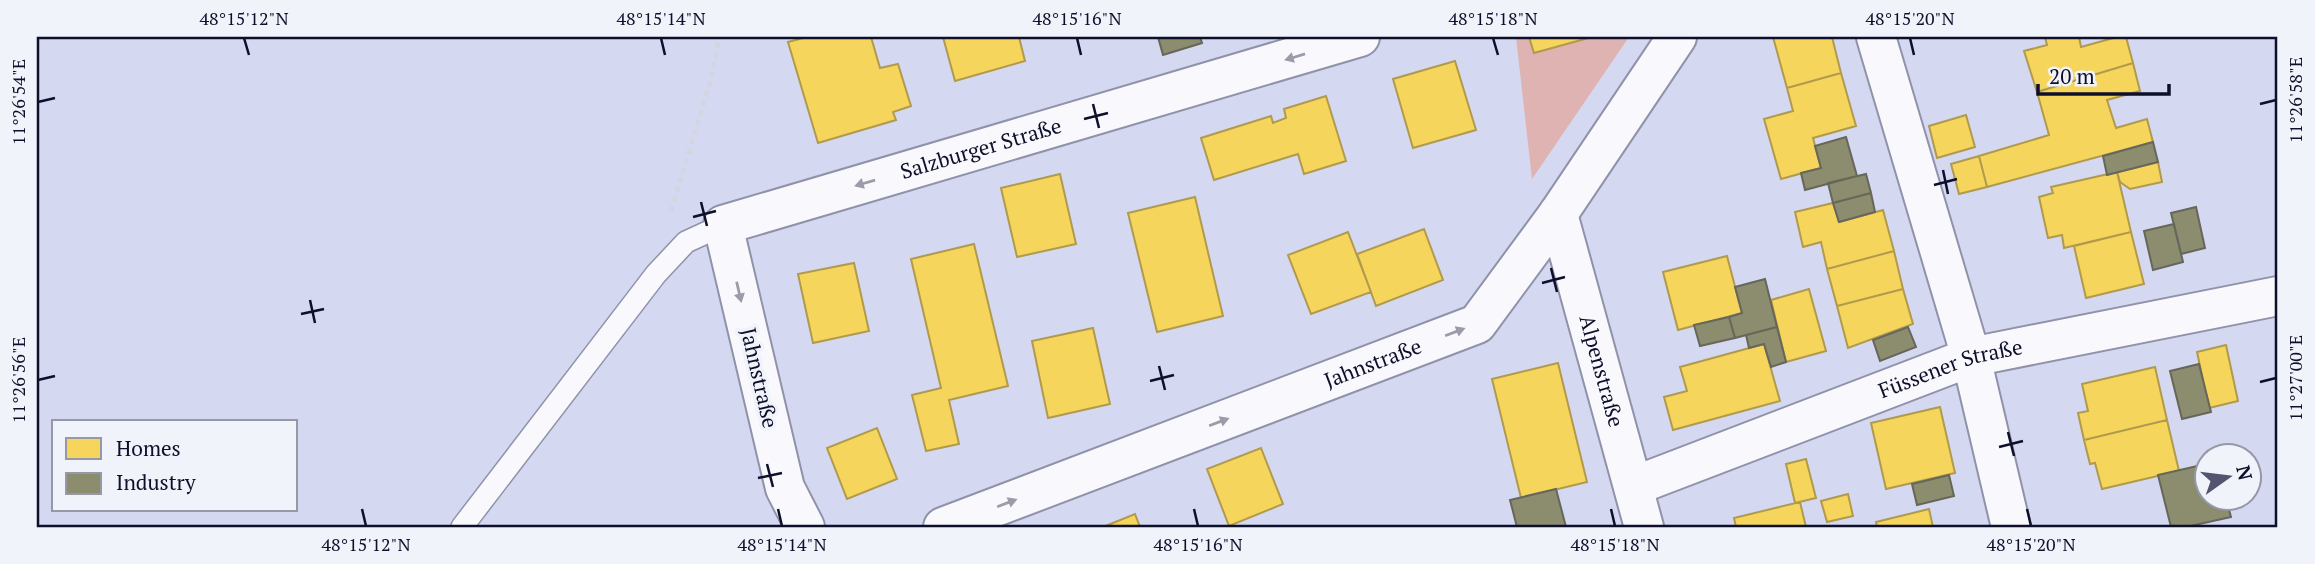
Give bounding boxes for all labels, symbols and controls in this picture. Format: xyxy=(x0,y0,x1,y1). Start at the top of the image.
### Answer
text: 48°15'12"N xyxy=(199,6,289,30)
text: 48°15'14"N xyxy=(616,6,706,30)
text: 48°15'16"N xyxy=(1032,6,1122,30)
text: 48°15'18"N xyxy=(1448,6,1538,30)
text: 48°15'20"N xyxy=(1865,6,1955,30)
one-way arrow xyxy=(1284,52,1305,62)
scale bar xyxy=(2038,52,2170,96)
text: 11°26'58"E xyxy=(2283,57,2307,143)
text: 11°26'54"E xyxy=(6,59,30,145)
text: 20 m xyxy=(2049,62,2095,90)
street label: Salzburger Straße xyxy=(897,111,1065,185)
one-way arrow xyxy=(854,179,875,189)
one-way arrow xyxy=(734,281,745,303)
street label: Alpenstraße xyxy=(1573,312,1631,430)
street label: Jahnstraße xyxy=(735,325,785,431)
one-way arrow xyxy=(1444,327,1465,338)
street label: Jahnstraße xyxy=(1320,331,1425,394)
street label: Füssener Straße xyxy=(1874,332,2025,404)
text: 11°27'00"E xyxy=(2283,335,2307,421)
text: 11°26'56"E xyxy=(6,337,30,423)
one-way arrow xyxy=(1209,416,1230,427)
legend xyxy=(52,420,298,512)
text: Homes xyxy=(116,434,181,462)
north arrow xyxy=(2192,442,2262,512)
text: N xyxy=(2231,463,2259,483)
text: Industry xyxy=(116,468,196,496)
one-way arrow xyxy=(996,497,1017,508)
text: 48°15'12"N xyxy=(321,532,411,556)
text: 48°15'14"N xyxy=(737,532,827,556)
text: 48°15'16"N xyxy=(1153,532,1243,556)
text: 48°15'18"N xyxy=(1570,532,1660,556)
text: 48°15'20"N xyxy=(1986,532,2076,556)

